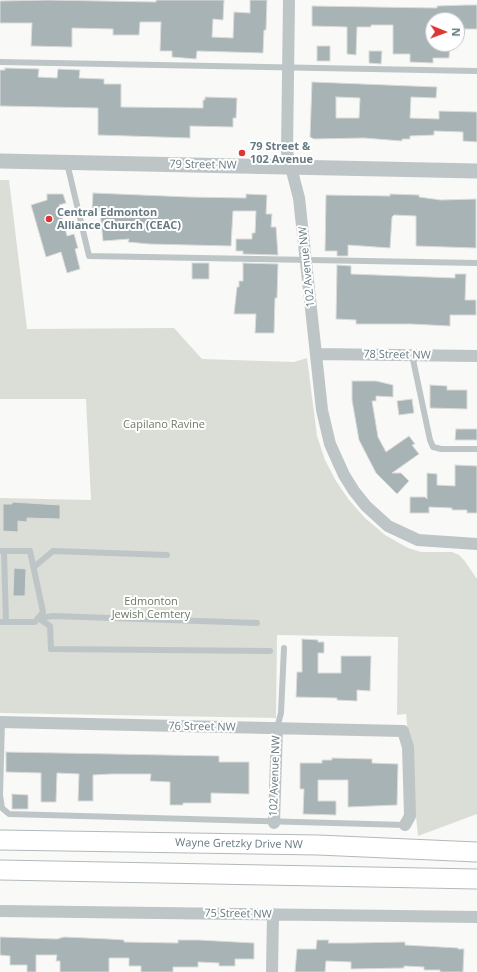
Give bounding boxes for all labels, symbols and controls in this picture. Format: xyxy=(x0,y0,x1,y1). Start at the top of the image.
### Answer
north arrow xyxy=(425,12,465,52)
text: N xyxy=(449,28,464,37)
place label: 79 Street & 102 Avenue xyxy=(250,140,313,166)
marker: 79 Street & 102 Avenue xyxy=(237,148,247,158)
street label: 79 Street NW xyxy=(169,158,237,172)
place label: Central Edmonton Alliance Church (CEAC) xyxy=(57,206,181,232)
marker: Central Edmonton Alliance Church (CEAC) xyxy=(44,214,54,224)
street label: 102 Avenue NW xyxy=(296,226,318,308)
street label: 78 Street NW xyxy=(363,348,431,362)
park label: Capilano Ravine xyxy=(123,418,205,432)
park label: Edmonton Jewish Cemtery xyxy=(112,595,190,621)
street label: 76 Street NW xyxy=(168,720,236,734)
street label: 102 Avenue NW xyxy=(267,735,283,817)
street label: Wayne Gretzky Drive NW xyxy=(175,836,303,852)
street label: 75 Street NW xyxy=(204,907,272,921)

